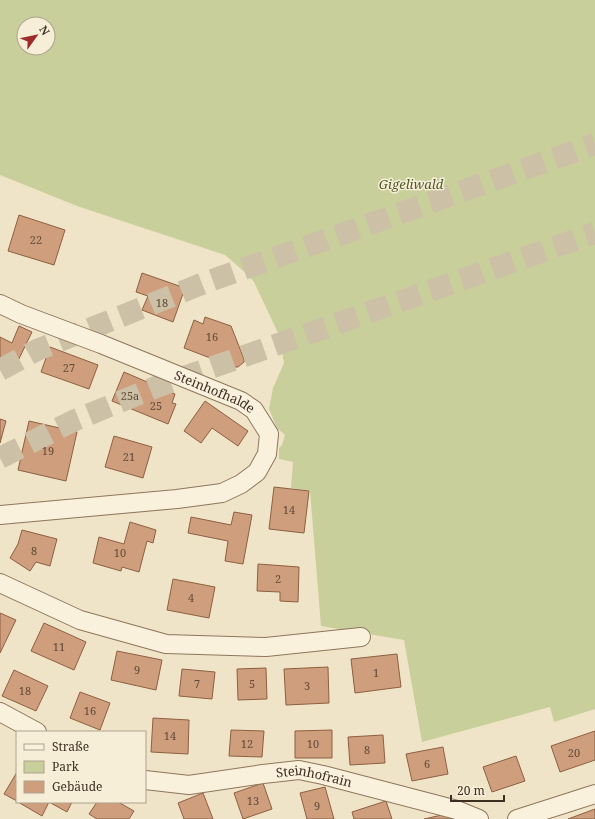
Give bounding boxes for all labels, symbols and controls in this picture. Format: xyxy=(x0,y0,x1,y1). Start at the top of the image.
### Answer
north arrow xyxy=(16,16,56,56)
text: N xyxy=(36,23,54,38)
park label: Gigeliwald xyxy=(379,175,444,193)
house number: 22 xyxy=(30,232,42,247)
house number: 18 xyxy=(156,295,168,310)
house number: 16 xyxy=(206,329,218,344)
house number: 27 xyxy=(63,360,75,375)
street label: Steinhofhalde xyxy=(172,366,259,417)
house number: 25a xyxy=(121,388,139,403)
house number: 25 xyxy=(150,398,162,413)
house number: 19 xyxy=(42,443,54,458)
house number: 21 xyxy=(123,449,135,464)
house number: 14 xyxy=(283,502,295,517)
house number: 8 xyxy=(31,543,37,558)
house number: 10 xyxy=(114,545,126,560)
house number: 2 xyxy=(275,571,281,586)
house number: 4 xyxy=(188,590,194,605)
house number: 11 xyxy=(53,639,65,654)
house number: 9 xyxy=(134,662,140,677)
house number: 1 xyxy=(373,665,379,680)
house number: 7 xyxy=(194,676,200,691)
house number: 5 xyxy=(249,676,255,691)
house number: 3 xyxy=(304,678,310,693)
house number: 18 xyxy=(19,683,31,698)
house number: 16 xyxy=(84,703,96,718)
house number: 14 xyxy=(164,728,176,743)
legend xyxy=(16,731,146,803)
house number: 12 xyxy=(241,736,253,751)
house number: 10 xyxy=(307,736,319,751)
text: Straße xyxy=(52,738,89,755)
house number: 8 xyxy=(364,742,370,757)
house number: 20 xyxy=(568,745,580,760)
house number: 6 xyxy=(424,756,430,771)
text: Park xyxy=(52,758,80,775)
street label: Steinhofrain xyxy=(275,761,355,791)
scale bar xyxy=(451,777,504,803)
text: Gebäude xyxy=(52,778,103,795)
text: 20 m xyxy=(457,782,485,799)
house number: 13 xyxy=(247,793,259,808)
house number: 9 xyxy=(314,798,320,813)

